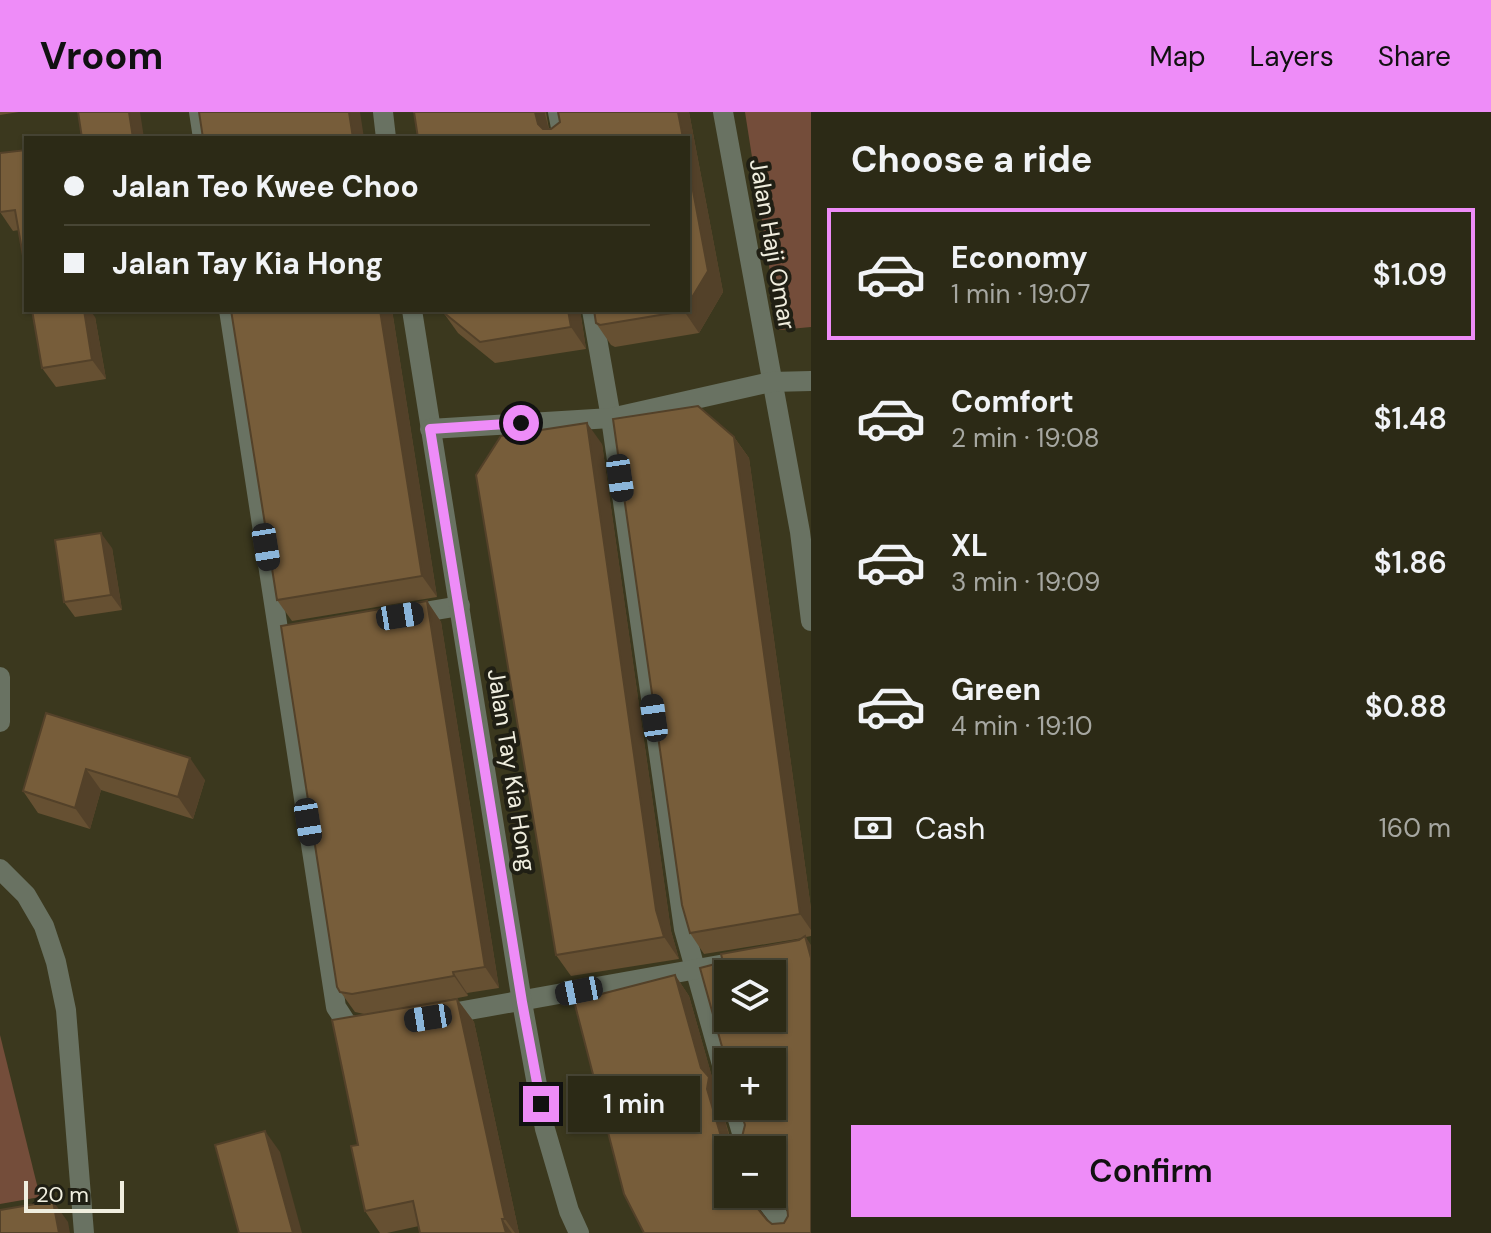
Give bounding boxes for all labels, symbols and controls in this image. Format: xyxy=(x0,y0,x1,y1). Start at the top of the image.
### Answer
text: Vroom xyxy=(40,31,163,81)
text: Map xyxy=(1149,38,1206,75)
text: Layers xyxy=(1250,38,1334,75)
text: Share xyxy=(1378,38,1451,75)
text: Choose a ride xyxy=(851,136,1092,183)
street label: Jalan Haji Omar xyxy=(743,156,803,332)
text: Jalan Teo Kwee Choo xyxy=(112,167,419,206)
icon: car xyxy=(855,238,927,310)
text: Economy xyxy=(951,238,1088,277)
text: Jalan Tay Kia Hong xyxy=(112,244,383,283)
text: $1.09 xyxy=(1373,255,1447,294)
text: 1 min · 19:07 xyxy=(951,277,1090,311)
icon: car xyxy=(855,382,927,454)
text: Comfort xyxy=(951,382,1074,421)
text: $1.48 xyxy=(1374,399,1447,438)
route start xyxy=(503,405,539,441)
text: 2 min · 19:08 xyxy=(951,421,1100,455)
car xyxy=(605,453,635,503)
car xyxy=(250,521,282,573)
icon: car xyxy=(855,526,927,598)
text: XL xyxy=(951,526,988,565)
text: $1.86 xyxy=(1374,543,1447,582)
text: 3 min · 19:09 xyxy=(951,565,1100,599)
car xyxy=(374,600,426,632)
street label: Jalan Tay Kia Hong xyxy=(481,666,543,874)
icon: car xyxy=(855,670,927,742)
text: Green xyxy=(951,670,1041,709)
text: $0.88 xyxy=(1365,687,1447,726)
car xyxy=(639,693,669,743)
text: 4 min · 19:10 xyxy=(951,709,1093,743)
car xyxy=(292,796,324,848)
icon: cash xyxy=(851,806,895,850)
text: Cash xyxy=(915,809,985,848)
text: 160 m xyxy=(1379,811,1451,845)
map controls xyxy=(714,960,786,1208)
button: layers xyxy=(714,960,786,1032)
car xyxy=(553,975,605,1007)
car xyxy=(402,1002,454,1034)
button: + xyxy=(714,1048,786,1120)
callout: 1 min xyxy=(569,1076,701,1132)
route end xyxy=(523,1086,559,1122)
text: 1 min xyxy=(603,1087,665,1121)
button: Confirm xyxy=(851,1125,1451,1217)
button: − xyxy=(714,1136,786,1208)
scale bar xyxy=(24,1177,124,1213)
text: 20 m xyxy=(36,1180,89,1209)

